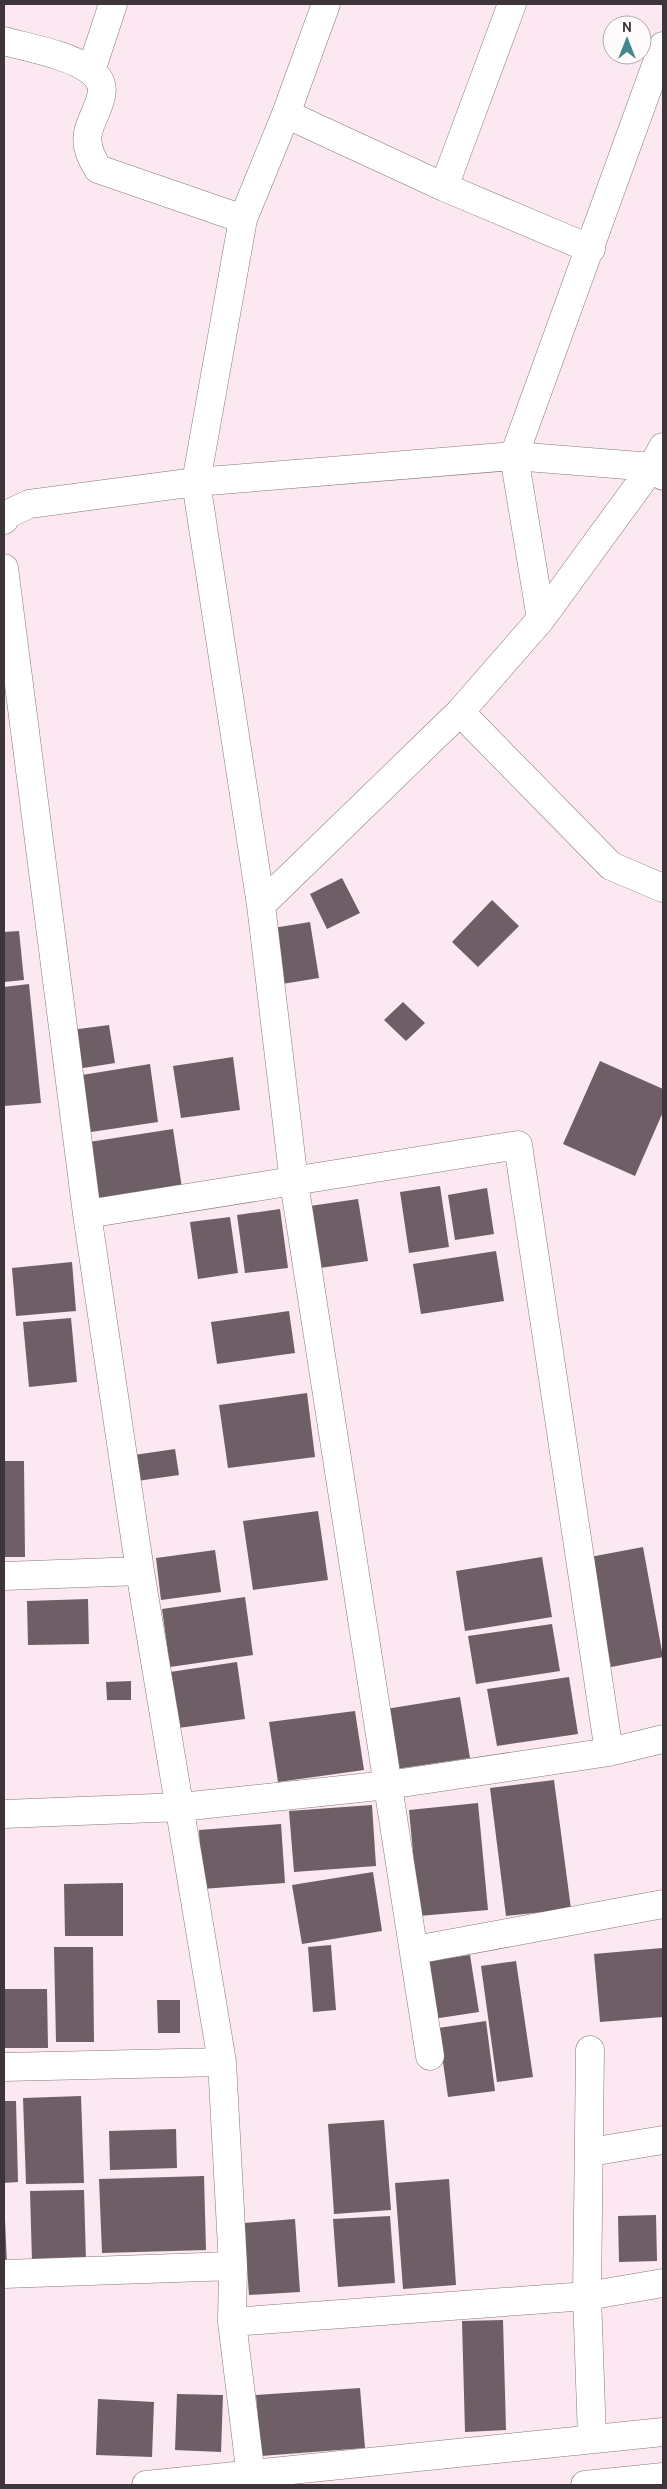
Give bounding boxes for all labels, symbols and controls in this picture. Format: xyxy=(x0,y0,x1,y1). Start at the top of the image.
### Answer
north arrow xyxy=(602,15,652,65)
text: N xyxy=(622,18,632,36)

